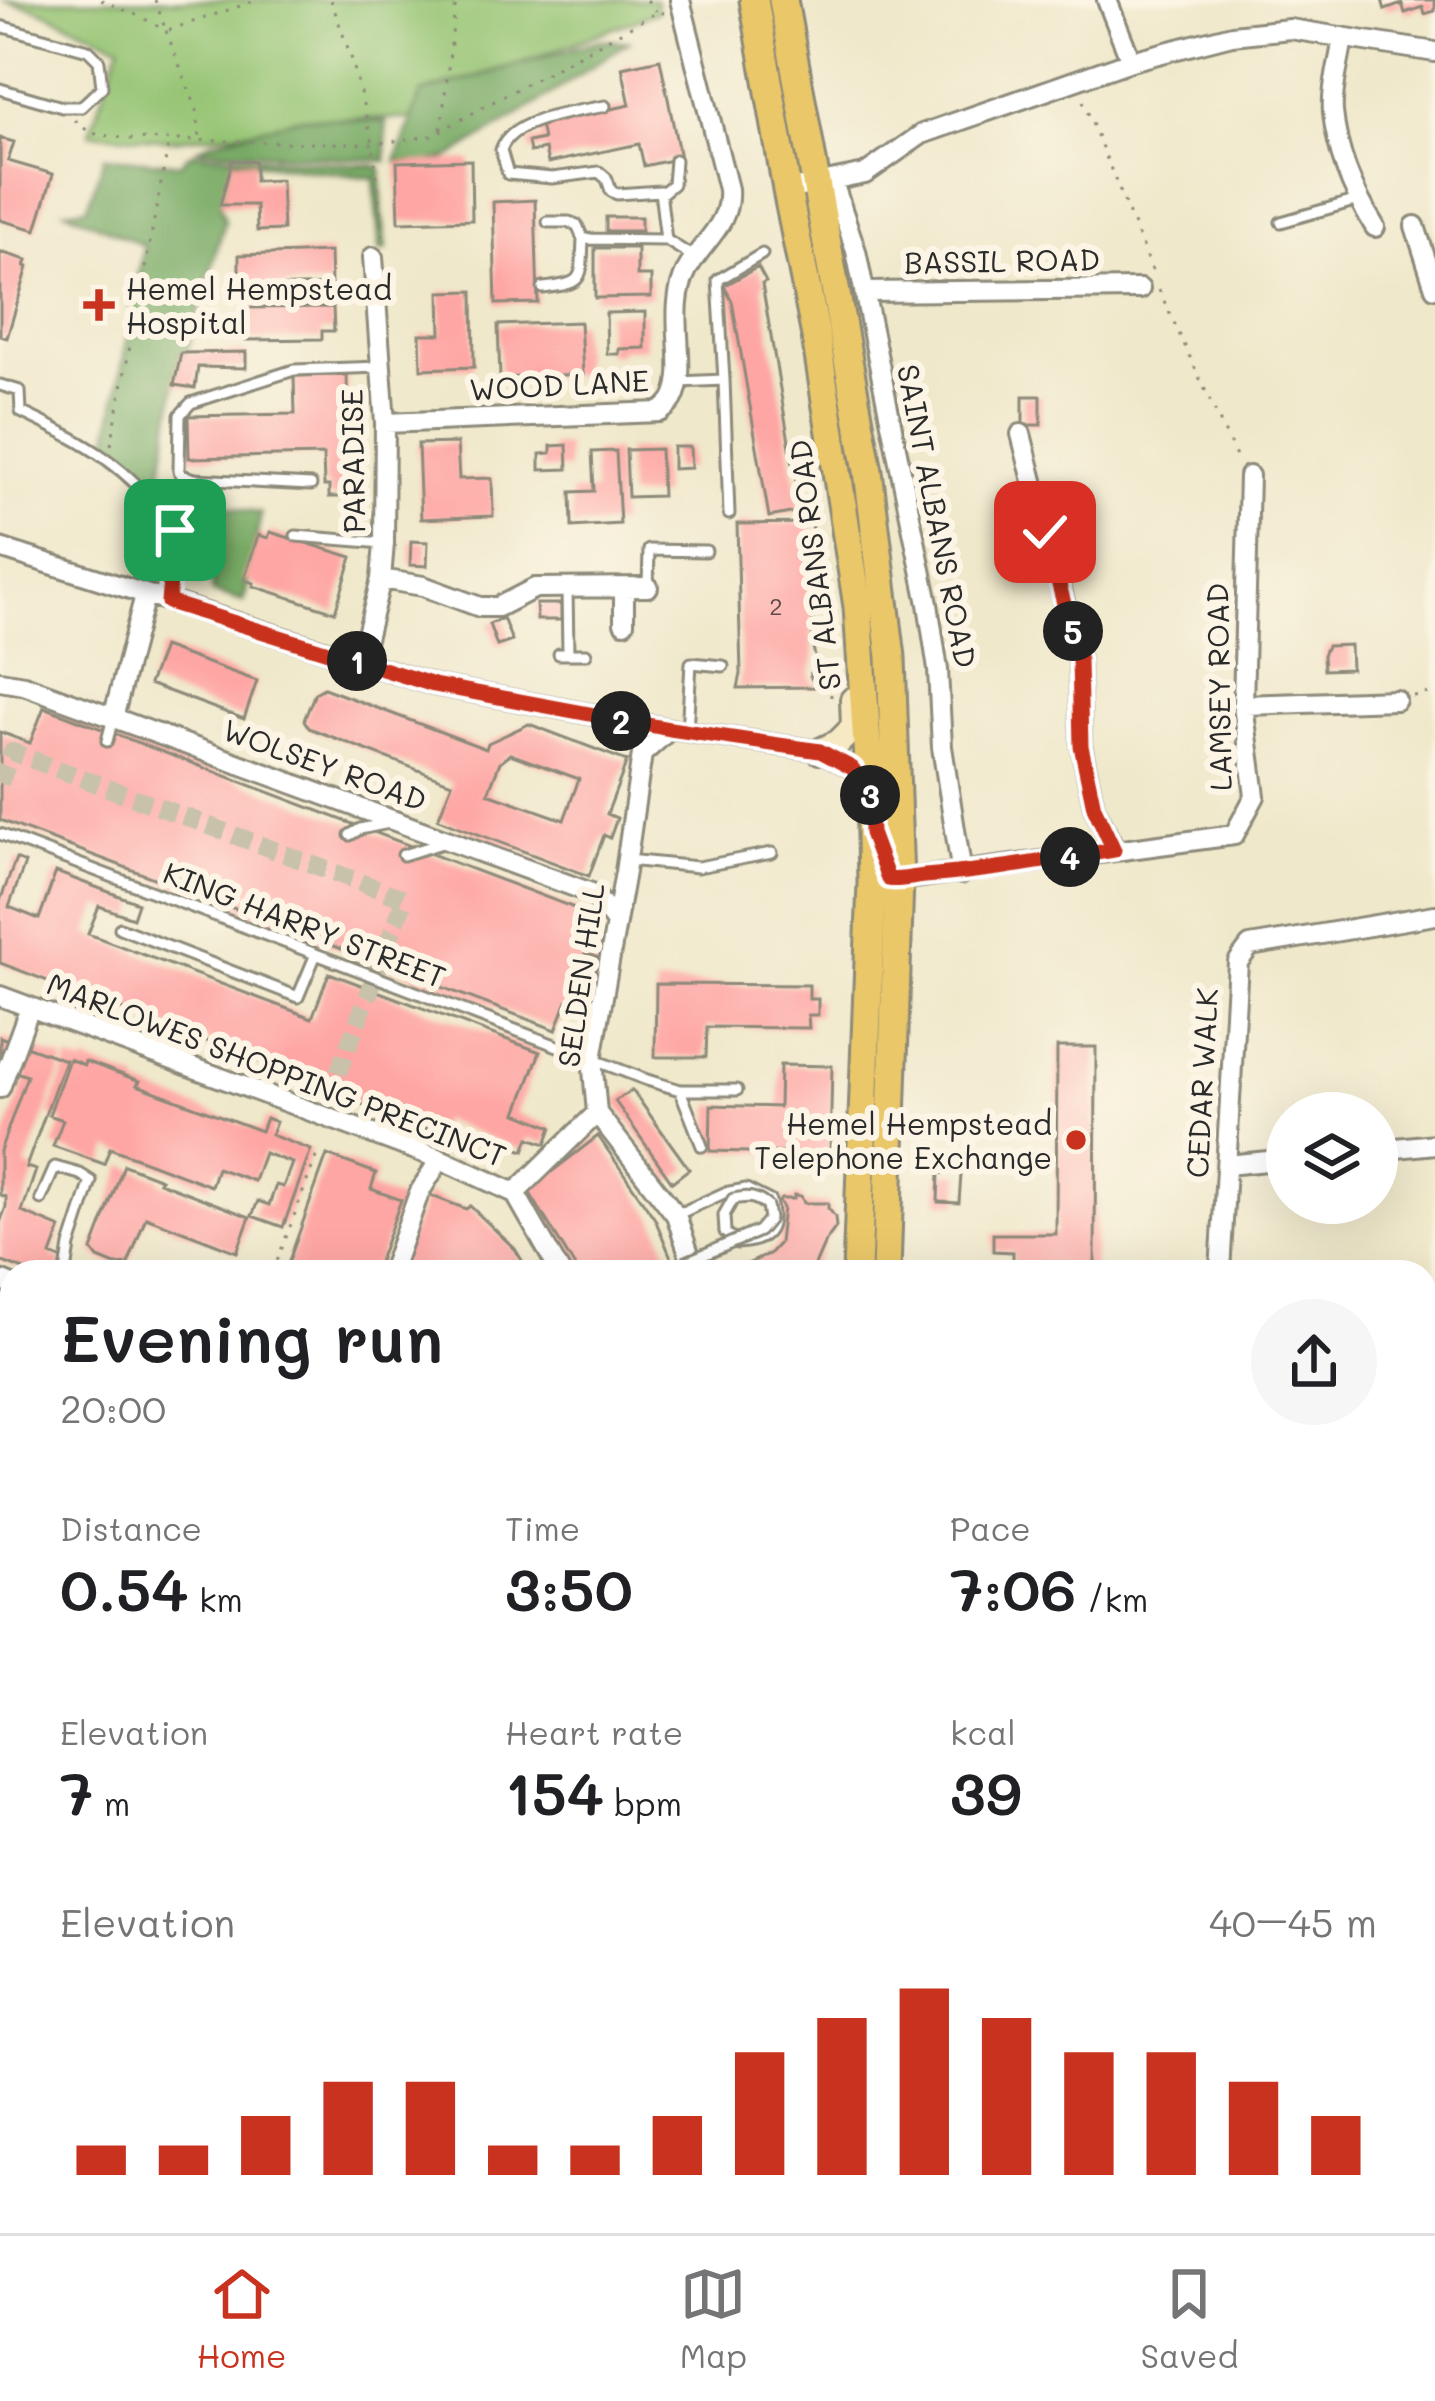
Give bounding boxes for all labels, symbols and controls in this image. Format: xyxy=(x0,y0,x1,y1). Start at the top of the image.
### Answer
street label: BASSIL ROAD xyxy=(904,238,1100,282)
place label: Hemel Hempstead Hospital xyxy=(126,268,392,342)
marker: Hemel Hempstead Hospital xyxy=(83,289,115,321)
street label: WOOD LANE xyxy=(468,359,650,409)
street label: SAINT ALBANS ROAD xyxy=(889,361,987,671)
street label: PARADISE xyxy=(331,388,373,534)
street label: ST ALBANS ROAD xyxy=(779,437,849,693)
pin xyxy=(124,479,226,581)
pin xyxy=(994,481,1096,583)
icon: arrive xyxy=(142,497,208,563)
icon: check xyxy=(1012,499,1078,565)
street label: LAMSEY ROAD xyxy=(1196,583,1240,791)
house number: 2 xyxy=(769,590,783,621)
pin: 5 xyxy=(1043,601,1103,661)
text: 5 xyxy=(1063,609,1083,652)
pin: 1 xyxy=(327,631,387,691)
text: 1 xyxy=(350,639,364,682)
pin: 2 xyxy=(591,691,651,751)
text: 2 xyxy=(612,699,630,742)
street label: WOLSEY ROAD xyxy=(218,709,432,819)
pin: 3 xyxy=(840,765,900,825)
text: 3 xyxy=(860,773,880,816)
pin: 4 xyxy=(1040,827,1100,887)
text: 4 xyxy=(1060,835,1080,878)
street label: KING HARRY STREET xyxy=(158,852,452,996)
street label: SELDEN HILL xyxy=(547,880,613,1070)
street label: MARLOWES SHOPPING PRECINCT xyxy=(42,963,512,1175)
street label: CEDAR WALK xyxy=(1176,987,1226,1179)
map controls xyxy=(1266,1092,1398,1224)
button: layers xyxy=(1266,1092,1398,1224)
place label: Hemel Hempstead Telephone Exchange xyxy=(754,1103,1052,1177)
marker: Hemel Hempstead Telephone Exchange xyxy=(1063,1127,1089,1153)
text: Evening run xyxy=(60,1294,443,1380)
button: share xyxy=(1251,1299,1377,1425)
text: 20:00 xyxy=(60,1382,166,1433)
text: Distance xyxy=(60,1506,202,1549)
text: Time xyxy=(505,1506,580,1549)
text: Pace xyxy=(950,1506,1031,1549)
text: 0.54 xyxy=(60,1549,188,1627)
text: 3:50 xyxy=(505,1549,633,1627)
text: 7:06 xyxy=(950,1549,1077,1627)
text: km xyxy=(188,1577,243,1620)
text: /km xyxy=(1077,1577,1148,1620)
text: Elevation xyxy=(60,1710,208,1753)
text: Heart rate xyxy=(505,1710,683,1753)
text: kcal xyxy=(950,1710,1016,1753)
text: 7 xyxy=(60,1753,93,1831)
text: 154 xyxy=(505,1753,604,1831)
text: 39 xyxy=(950,1753,1022,1831)
text: m xyxy=(93,1781,130,1824)
text: bpm xyxy=(604,1781,682,1824)
text: Elevation xyxy=(60,1896,235,1947)
text: 40–45 m xyxy=(1209,1896,1377,1947)
tab: Home xyxy=(197,2261,286,2376)
tab: Map xyxy=(680,2261,747,2376)
tab: Saved xyxy=(1140,2261,1238,2376)

